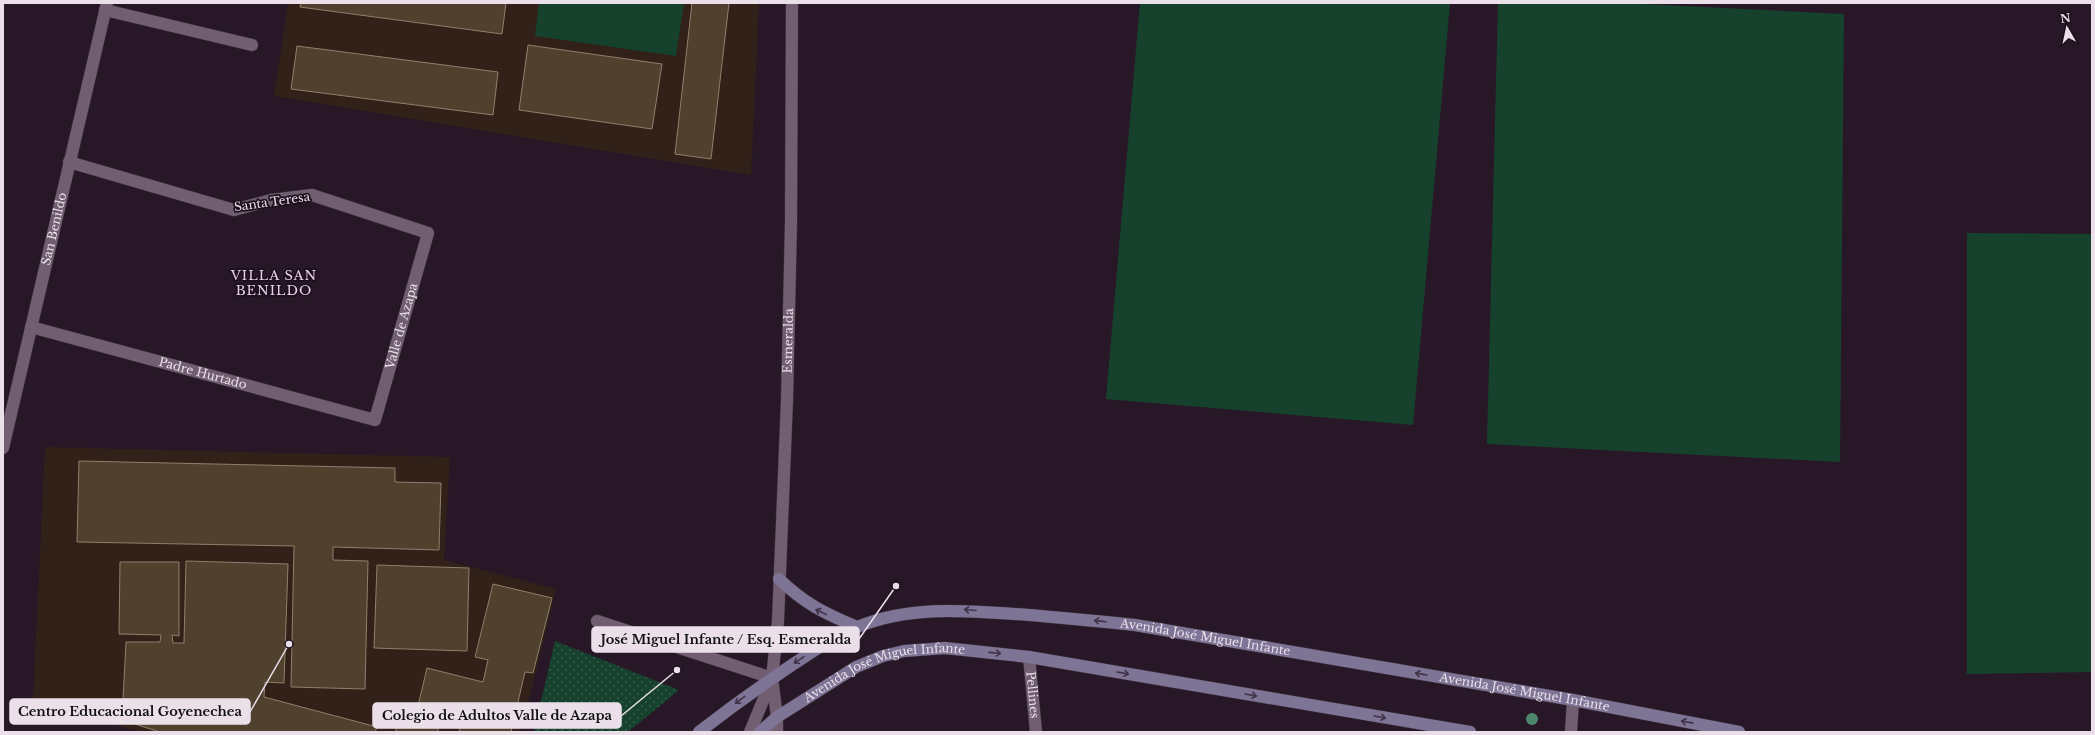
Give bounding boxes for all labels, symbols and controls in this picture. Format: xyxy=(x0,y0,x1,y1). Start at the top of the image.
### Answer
north arrow xyxy=(2047,8,2087,48)
text: N xyxy=(2059,10,2072,26)
street label: Santa Teresa xyxy=(233,189,311,214)
street label: San Benildo xyxy=(38,191,70,267)
district label: VILLA SAN BENILDO xyxy=(230,267,317,299)
street label: Valle de Azapa xyxy=(382,281,421,371)
street label: Esmeralda xyxy=(780,308,796,373)
street label: Padre Hurtado xyxy=(157,354,249,392)
one-way arrow xyxy=(964,607,977,614)
one-way arrow xyxy=(816,608,828,615)
street label: Avenida José Miguel Infante xyxy=(1119,615,1292,659)
one-way arrow xyxy=(1094,617,1107,625)
callout: José Miguel Infante / Esq. Esmeralda xyxy=(592,627,859,652)
text: José Miguel Infante / Esq. Esmeralda xyxy=(598,631,852,648)
street label: Avenida José Miguel Infante xyxy=(800,640,966,706)
one-way arrow xyxy=(988,650,1001,657)
one-way arrow xyxy=(794,656,805,664)
one-way arrow xyxy=(1116,669,1129,677)
street label: Avenida José Miguel Infante xyxy=(1438,669,1611,714)
one-way arrow xyxy=(1415,670,1428,678)
street label: Pellines xyxy=(1023,671,1043,719)
one-way arrow xyxy=(1244,691,1257,699)
one-way arrow xyxy=(735,696,746,704)
callout: Centro Educacional Goyenechea xyxy=(10,699,250,724)
text: Centro Educacional Goyenechea xyxy=(18,703,242,720)
callout: Colegio de Adultos Valle de Azapa xyxy=(373,703,621,728)
text: Colegio de Adultos Valle de Azapa xyxy=(382,707,612,724)
one-way arrow xyxy=(1373,713,1386,721)
one-way arrow xyxy=(1681,718,1694,726)

